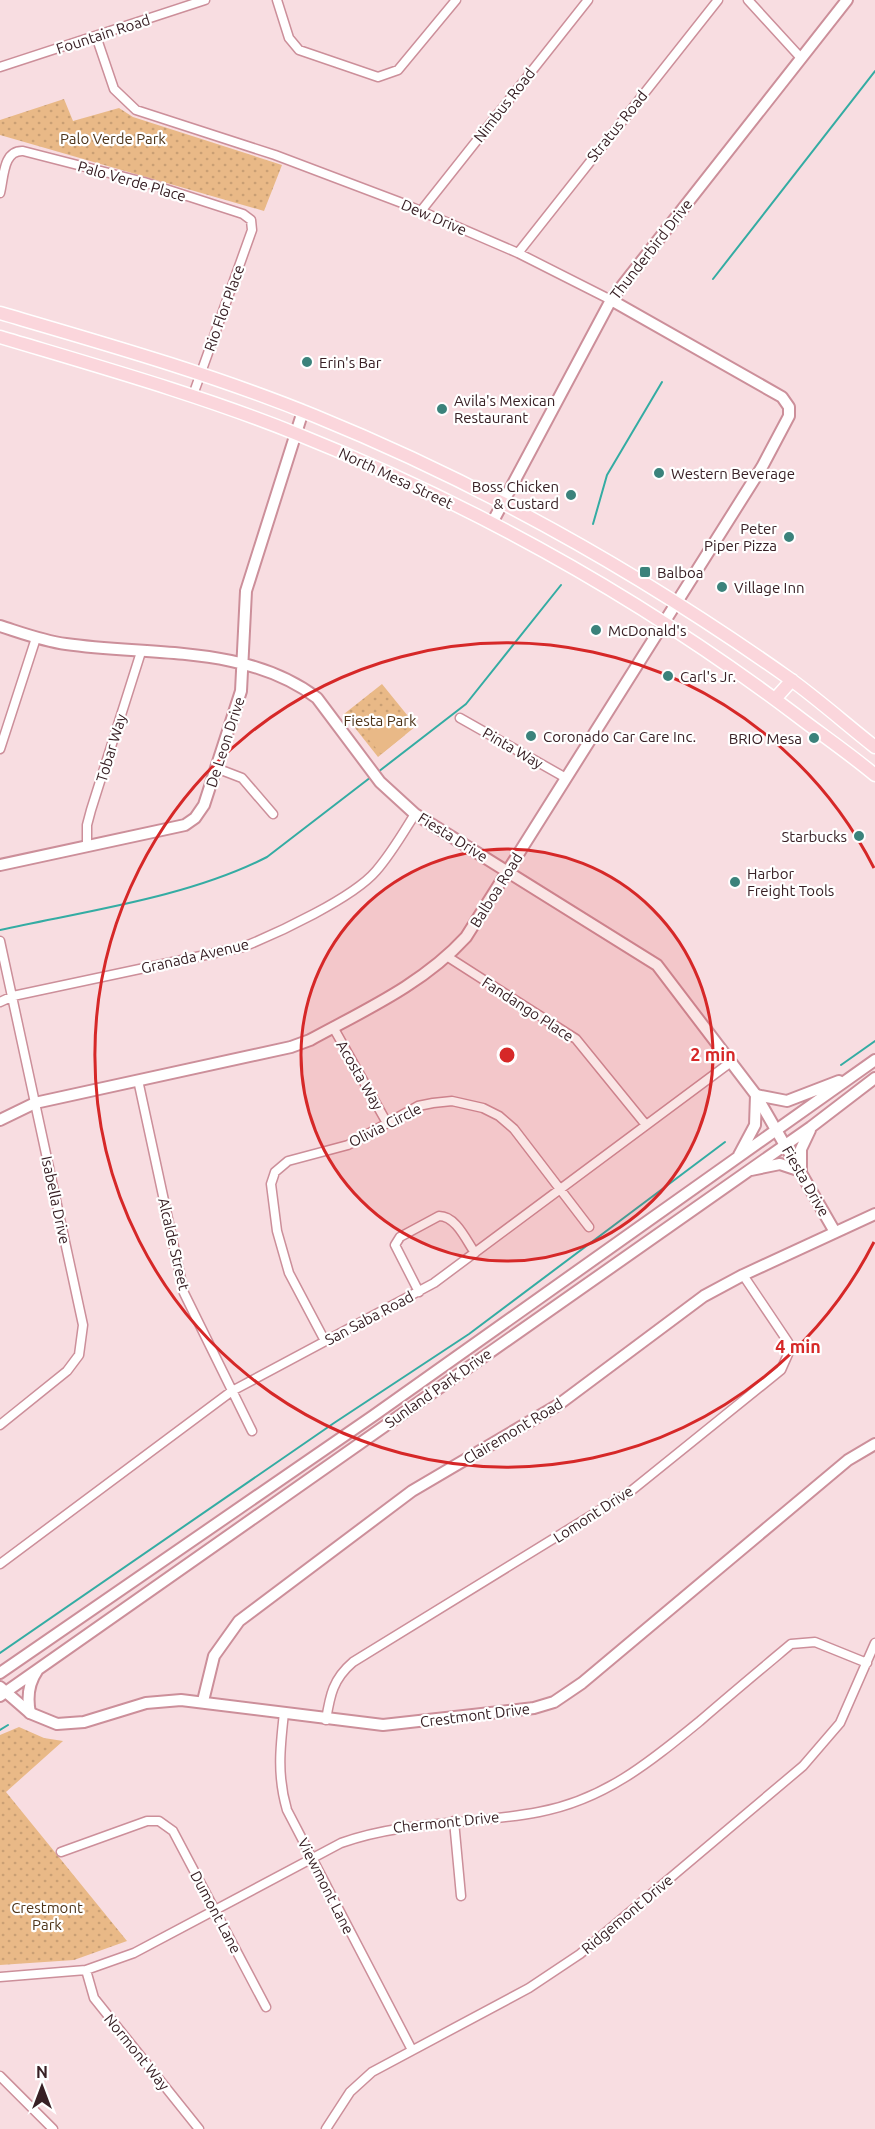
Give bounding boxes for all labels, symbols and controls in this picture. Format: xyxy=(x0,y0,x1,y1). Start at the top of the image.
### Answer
street label: Fountain Road xyxy=(54,11,152,57)
street label: Nimbus Road xyxy=(470,65,538,145)
street label: Stratus Road xyxy=(583,87,651,165)
park label: Palo Verde Park xyxy=(60,130,166,147)
street label: Palo Verde Place xyxy=(76,157,188,205)
street label: Thunderbird Drive xyxy=(607,195,695,303)
street label: Dew Drive xyxy=(399,196,469,238)
street label: Rio Flor Place xyxy=(200,262,248,354)
place label: Erin's Bar xyxy=(319,354,382,371)
marker: Erin's Bar xyxy=(300,355,314,369)
place label: Avila's Mexican Restaurant xyxy=(454,392,555,426)
marker: Avila's Mexican Restaurant xyxy=(435,402,449,416)
street label: North Mesa Street xyxy=(336,444,456,512)
place label: Western Beverage xyxy=(671,465,795,482)
marker: Western Beverage xyxy=(652,466,666,480)
place label: Boss Chicken & Custard xyxy=(472,478,559,512)
marker: Boss Chicken & Custard xyxy=(564,488,578,502)
place label: Peter Piper Pizza xyxy=(704,520,777,554)
marker: Peter Piper Pizza xyxy=(782,530,796,544)
place label: Balboa xyxy=(657,564,703,581)
marker: Balboa xyxy=(638,565,652,579)
place label: Village Inn xyxy=(734,579,805,596)
marker: Village Inn xyxy=(715,580,729,594)
place label: McDonald's xyxy=(608,622,686,639)
marker: McDonald's xyxy=(589,623,603,637)
place label: Carl's Jr. xyxy=(680,668,736,685)
marker: Carl's Jr. xyxy=(661,669,675,683)
street label: De Leon Drive xyxy=(202,694,248,790)
street label: Tobar Way xyxy=(93,712,129,784)
park label: Fiesta Park xyxy=(343,712,417,729)
street label: Pinta Way xyxy=(480,724,546,772)
place label: Coronado Car Care Inc. xyxy=(543,728,696,745)
marker: Coronado Car Care Inc. xyxy=(524,729,538,743)
place label: BRIO Mesa xyxy=(729,730,802,747)
marker: BRIO Mesa xyxy=(807,731,821,745)
street label: Fiesta Drive xyxy=(415,809,491,865)
place label: Starbucks xyxy=(781,828,847,845)
marker: Starbucks xyxy=(852,829,866,843)
street label: Balboa Road xyxy=(466,850,526,930)
place label: Harbor Freight Tools xyxy=(747,865,834,899)
marker: Harbor Freight Tools xyxy=(728,875,742,889)
street label: Granada Avenue xyxy=(139,935,251,977)
street label: Fandango Place xyxy=(479,973,577,1045)
street label: Acosta Way xyxy=(333,1037,387,1113)
text: 2 min xyxy=(690,1044,736,1064)
centre of rings xyxy=(497,1045,517,1065)
street label: Olivia Circle xyxy=(346,1099,424,1151)
street label: Fiesta Drive xyxy=(779,1143,833,1219)
street label: Isabella Drive xyxy=(38,1154,74,1246)
street label: Alcalde Street xyxy=(155,1196,193,1292)
street label: San Saba Road xyxy=(322,1288,416,1348)
text: 4 min xyxy=(775,1336,821,1356)
street label: Sunland Park Drive xyxy=(381,1345,495,1431)
street label: Clairemont Road xyxy=(460,1395,566,1467)
street label: Lomont Drive xyxy=(550,1482,636,1546)
street label: Crestmont Drive xyxy=(419,1700,531,1730)
street label: Chermont Drive xyxy=(392,1808,500,1836)
street label: Viewmont Lane xyxy=(294,1835,358,1937)
street label: Dumont Lane xyxy=(187,1868,245,1956)
street label: Ridgemont Drive xyxy=(578,1871,676,1957)
park label: Crestmont Park xyxy=(11,1899,83,1933)
street label: Normont Way xyxy=(101,2010,173,2094)
north arrow xyxy=(12,2057,72,2117)
text: N xyxy=(36,2063,48,2081)

